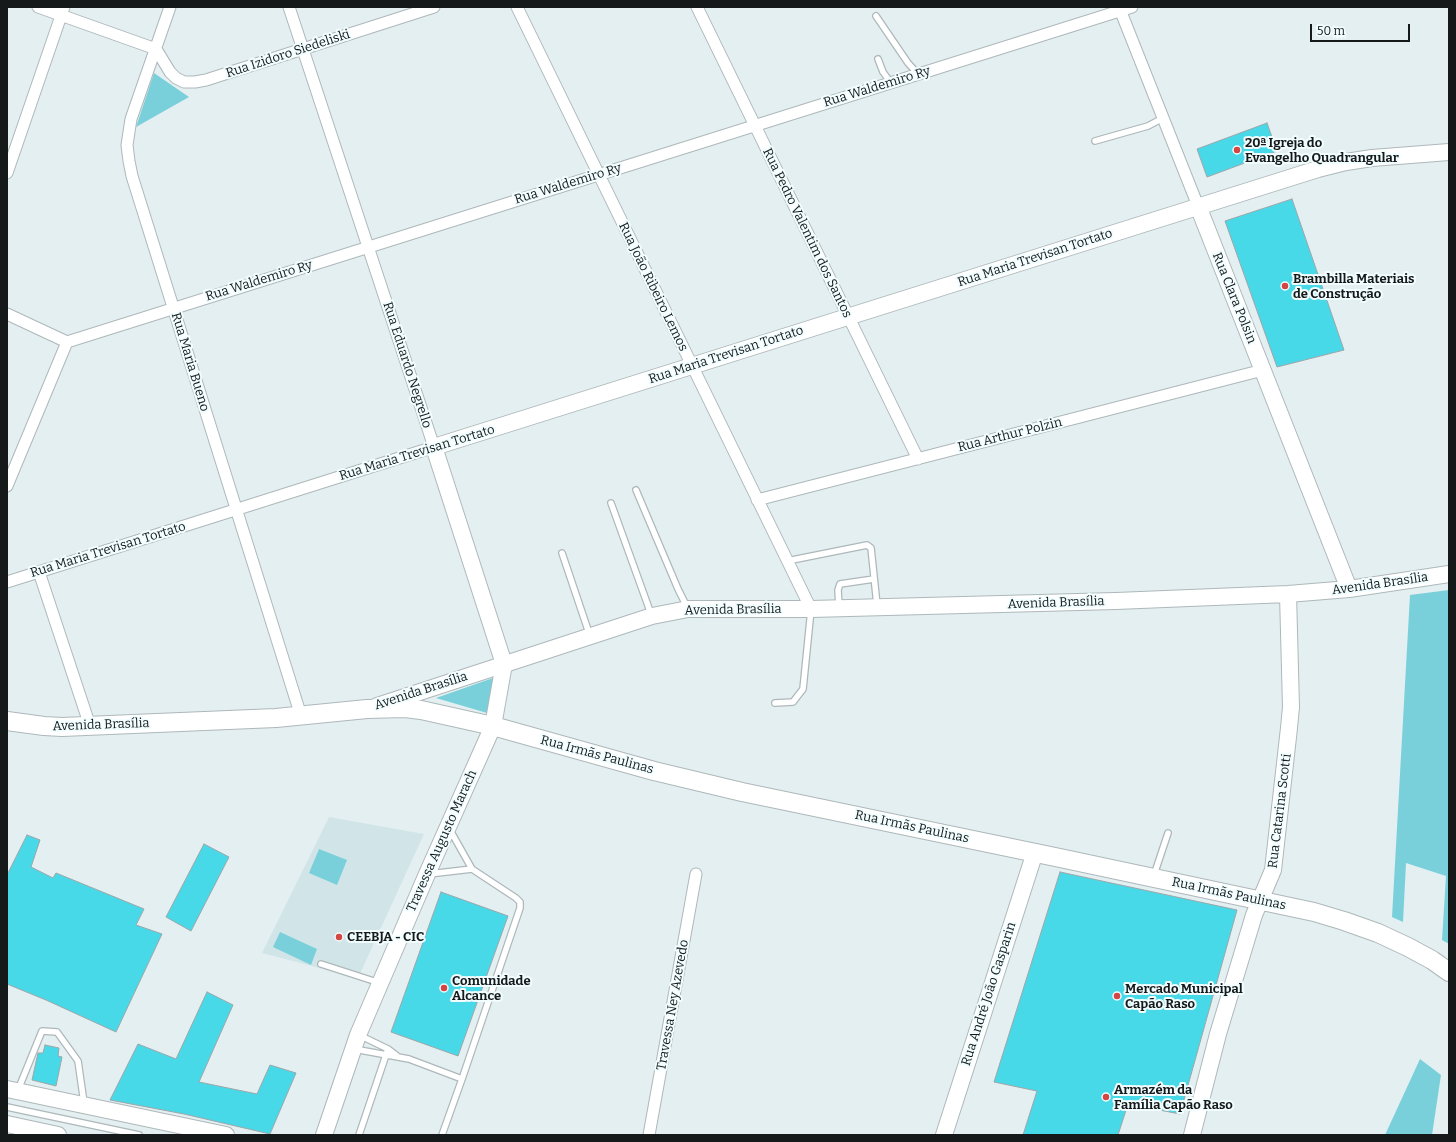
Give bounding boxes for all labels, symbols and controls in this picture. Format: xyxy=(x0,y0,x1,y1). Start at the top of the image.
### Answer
scale bar xyxy=(1312,16,1412,42)
text: 50 m xyxy=(1317,24,1345,38)
street label: Rua Izidoro Siedeliski xyxy=(224,27,352,81)
street label: Rua Waldemiro Ry xyxy=(822,63,932,111)
place label: 20ª Igreja do Evangelho Quadrangular xyxy=(1245,135,1399,166)
marker: 20ª Igreja do Evangelho Quadrangular xyxy=(1232,145,1242,155)
street label: Rua Pedro Valentim dos Santos xyxy=(759,146,855,320)
street label: Rua Waldemiro Ry xyxy=(513,160,623,208)
street label: Rua João Ribeiro Lemos xyxy=(615,220,691,354)
street label: Rua Maria Trevisan Tortato xyxy=(956,226,1114,290)
street label: Rua Clara Polsin xyxy=(1209,250,1259,346)
street label: Rua Waldemiro Ry xyxy=(204,257,314,305)
place label: Brambilla Materiais de Construção xyxy=(1293,271,1414,302)
marker: Brambilla Materiais de Construção xyxy=(1280,281,1290,291)
street label: Rua Eduardo Negrello xyxy=(379,300,435,430)
street label: Rua Maria Bueno xyxy=(168,311,212,413)
street label: Rua Maria Trevisan Tortato xyxy=(647,323,805,387)
street label: Rua Arthur Polzin xyxy=(956,414,1064,456)
street label: Rua Maria Trevisan Tortato xyxy=(337,422,497,484)
street label: Rua Maria Trevisan Tortato xyxy=(28,519,188,581)
street label: Avenida Brasília xyxy=(1331,570,1429,598)
street label: Avenida Brasília xyxy=(1007,594,1105,612)
street label: Avenida Brasília xyxy=(684,601,782,619)
street label: Avenida Brasília xyxy=(372,669,470,713)
street label: Avenida Brasília xyxy=(52,716,150,734)
street label: Rua Irmãs Paulinas xyxy=(539,732,655,778)
street label: Rua Catarina Scotti xyxy=(1265,753,1295,869)
street label: Travessa Augusto Marach xyxy=(404,768,480,914)
street label: Rua Irmãs Paulinas xyxy=(853,807,971,847)
street label: Rua Irmãs Paulinas xyxy=(1170,874,1288,914)
street label: Rua André João Gasparin xyxy=(958,920,1020,1068)
place label: CEEBJA - CIC xyxy=(347,929,424,945)
marker: CEEBJA - CIC xyxy=(334,932,344,942)
street label: Travessa Ney Azevedo xyxy=(654,938,692,1072)
place label: Comunidade Alcance xyxy=(452,973,531,1004)
place label: Mercado Municipal Capão Raso xyxy=(1125,981,1243,1012)
marker: Comunidade Alcance xyxy=(439,983,449,993)
marker: Mercado Municipal Capão Raso xyxy=(1112,991,1122,1001)
place label: Armazém da Família Capão Raso xyxy=(1114,1082,1233,1113)
marker: Armazém da Família Capão Raso xyxy=(1101,1092,1111,1102)

